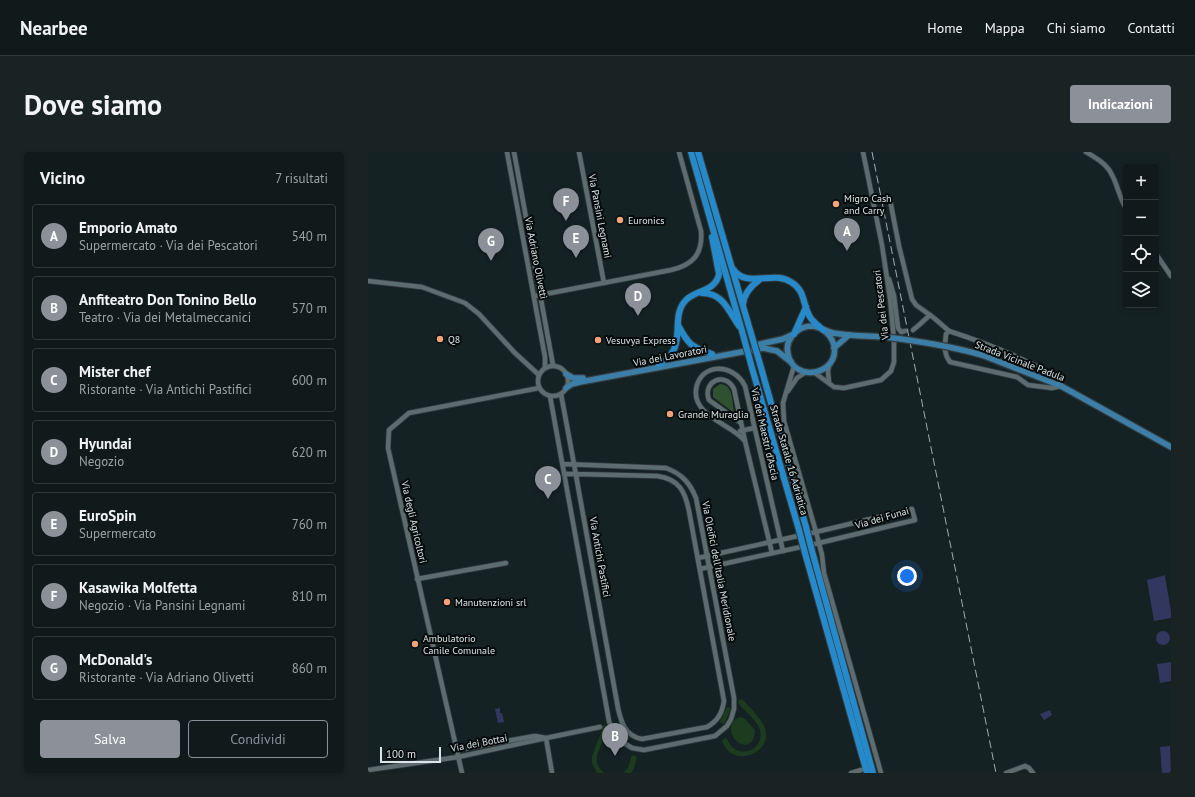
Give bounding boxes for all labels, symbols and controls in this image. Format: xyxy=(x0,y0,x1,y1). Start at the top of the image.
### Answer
text: Nearbee xyxy=(20,16,88,40)
text: Home xyxy=(927,19,963,37)
text: Mappa xyxy=(985,19,1025,37)
text: Chi siamo xyxy=(1047,19,1105,37)
text: Contatti xyxy=(1127,19,1175,37)
button: Indicazioni xyxy=(1070,85,1171,123)
text: Dove siamo xyxy=(24,86,162,123)
map controls xyxy=(1123,164,1159,308)
button: + xyxy=(1123,164,1159,200)
text: Vicino xyxy=(40,167,85,189)
text: 7 risultati xyxy=(275,170,328,187)
street label: Via Pansini Legnami xyxy=(585,172,615,259)
pin: F xyxy=(553,188,579,221)
place label: Migro Cash and Carry xyxy=(844,192,892,217)
marker: Migro Cash and Carry xyxy=(831,199,841,209)
button: − xyxy=(1123,200,1159,236)
place label: Euronics xyxy=(628,214,664,227)
street label: Via Adriano Olivetti xyxy=(521,215,550,300)
marker: Euronics xyxy=(615,215,625,225)
text: Emporio Amato xyxy=(79,218,177,237)
pin: A xyxy=(834,218,860,251)
pin: E xyxy=(563,225,589,258)
text: A xyxy=(50,228,58,245)
text: 540 m xyxy=(292,228,327,245)
pin: G xyxy=(478,228,504,261)
button: locate xyxy=(1123,236,1159,272)
text: Supermercato · Via dei Pescatori xyxy=(79,237,258,254)
street label: Via dei Pescatori xyxy=(870,269,892,342)
button: layers xyxy=(1123,272,1159,308)
pin: D xyxy=(625,283,651,316)
text: Anfiteatro Don Tonino Bello xyxy=(79,290,257,309)
text: B xyxy=(50,300,58,317)
text: 570 m xyxy=(292,300,327,317)
text: Teatro · Via dei Metalmeccanici xyxy=(79,309,251,326)
place label: Q8 xyxy=(448,333,460,346)
marker: Q8 xyxy=(435,334,445,344)
place label: Vesuvya Express xyxy=(605,334,676,347)
marker: Vesuvya Express xyxy=(593,335,603,345)
street label: Strada Vicinale Padula xyxy=(973,338,1067,384)
street label: Via dei Lavoratori xyxy=(631,342,708,370)
text: Mister chef xyxy=(79,362,150,381)
text: C xyxy=(50,372,58,389)
text: 600 m xyxy=(292,372,327,389)
text: Ristorante · Via Antichi Pastifici xyxy=(79,381,252,398)
street label: Via dei Maestri d’Ascia xyxy=(748,386,782,481)
street label: Strada Statale 16 Adriatica xyxy=(767,404,811,517)
place label: Grande Muraglia xyxy=(678,408,749,421)
marker: Grande Muraglia xyxy=(665,409,675,419)
text: Hyundai xyxy=(79,434,132,453)
text: D xyxy=(50,444,58,461)
text: 620 m xyxy=(292,444,327,461)
text: Negozio xyxy=(79,453,124,470)
pin: C xyxy=(535,466,561,499)
street label: Via degli Agricoltori xyxy=(398,479,430,564)
street label: Via Oleifici dell'Italia Meridionale xyxy=(699,499,739,642)
street label: Via dei Funai xyxy=(853,504,910,532)
text: EuroSpin xyxy=(79,506,136,525)
street label: Via Antichi Pastifici xyxy=(586,515,613,598)
text: E xyxy=(51,516,57,533)
text: 760 m xyxy=(292,516,327,533)
text: Supermercato xyxy=(79,525,156,542)
your location xyxy=(897,566,917,586)
text: Kasawika Molfetta xyxy=(79,578,197,597)
text: F xyxy=(51,588,57,605)
text: 810 m xyxy=(292,588,327,605)
place label: Manutenzioni srl xyxy=(455,596,526,609)
text: Negozio · Via Pansini Legnami xyxy=(79,597,245,614)
marker: Manutenzioni srl xyxy=(442,597,452,607)
place label: Ambulatorio Canile Comunale xyxy=(423,632,495,657)
marker: Ambulatorio Canile Comunale xyxy=(410,639,420,649)
text: McDonald's xyxy=(79,650,152,669)
text: G xyxy=(50,660,58,677)
text: 860 m xyxy=(292,660,327,677)
text: Ristorante · Via Adriano Olivetti xyxy=(79,669,254,686)
button: Salva xyxy=(40,720,180,758)
button: Condividi xyxy=(188,720,328,758)
pin: B xyxy=(602,723,628,756)
street label: Via dei Bottai xyxy=(449,731,508,755)
scale bar xyxy=(380,745,441,764)
text: 100 m xyxy=(386,747,416,761)

